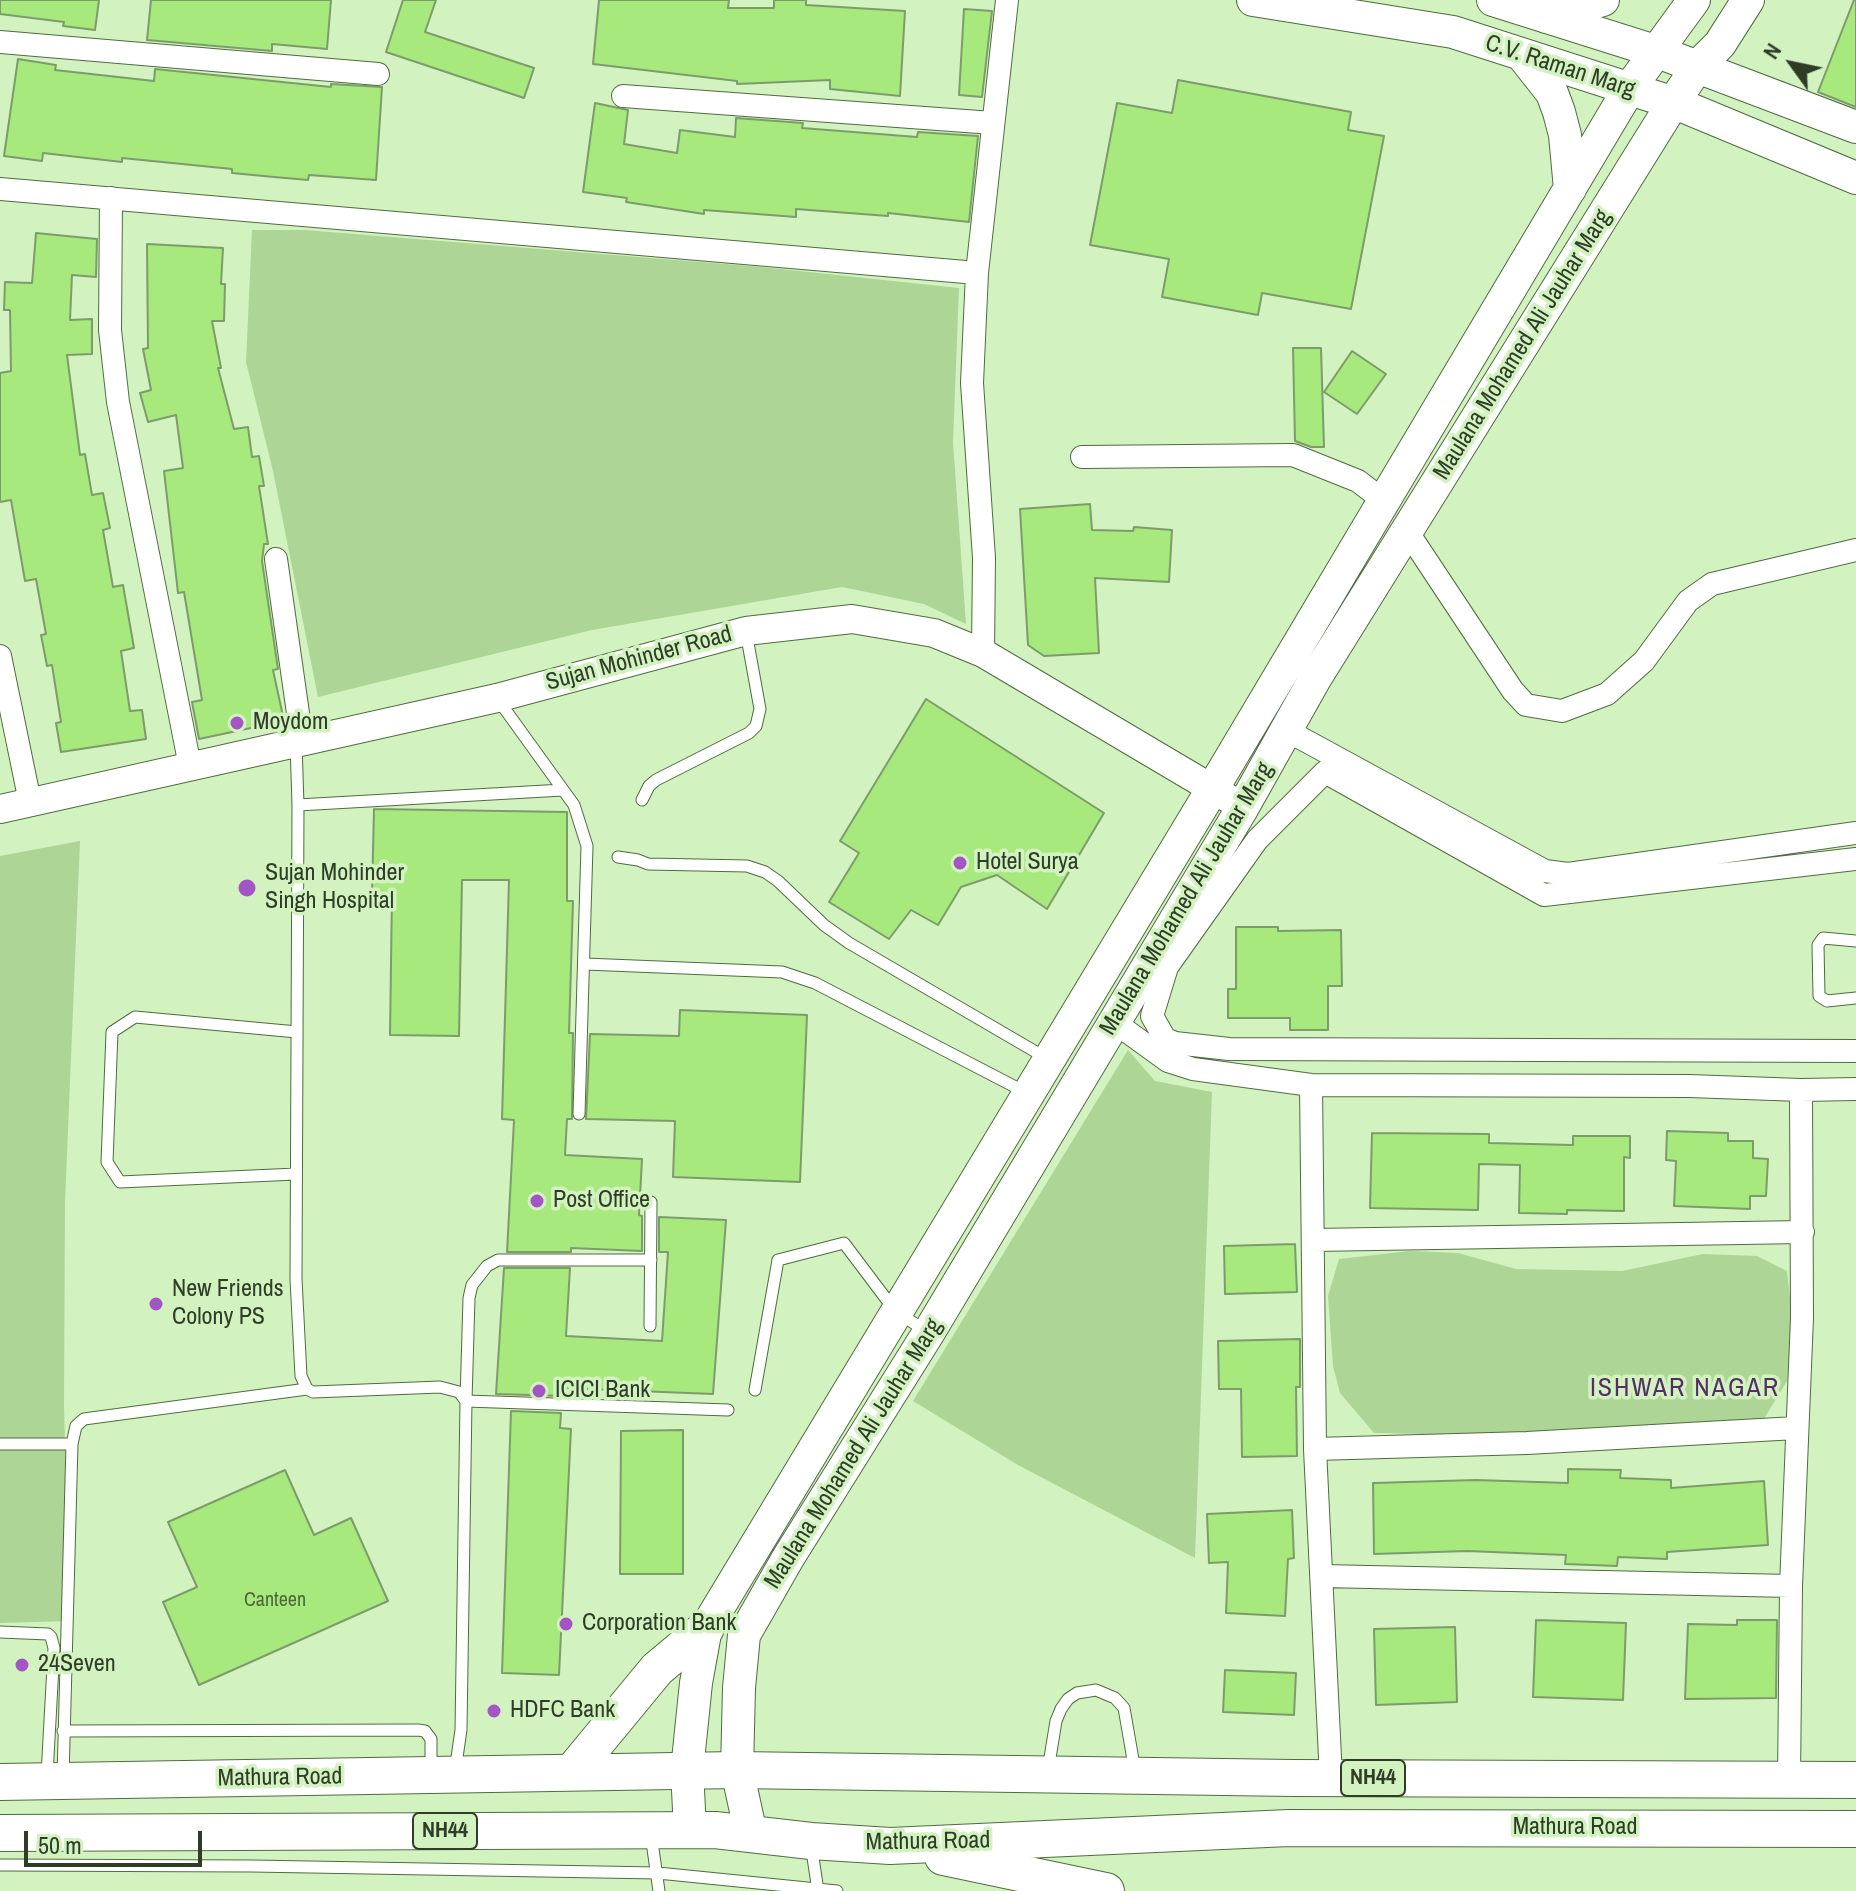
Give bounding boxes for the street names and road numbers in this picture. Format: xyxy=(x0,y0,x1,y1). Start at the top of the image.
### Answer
street label: C.V. Raman Marg xyxy=(1482,29,1638,105)
street label: Maulana Mohamed Ali Jauhar Marg xyxy=(1428,205,1618,485)
street label: Sujan Mohinder Road xyxy=(543,620,735,698)
street label: Maulana Mohamed Ali Jauhar Marg xyxy=(1094,758,1280,1040)
street label: Maulana Mohamed Ali Jauhar Marg xyxy=(759,1314,949,1594)
road number: NH44 xyxy=(1341,1760,1405,1796)
street label: Mathura Road xyxy=(217,1763,343,1793)
road number: NH44 xyxy=(413,1813,477,1849)
street label: Mathura Road xyxy=(1513,1814,1637,1842)
street label: Mathura Road xyxy=(865,1827,991,1857)

